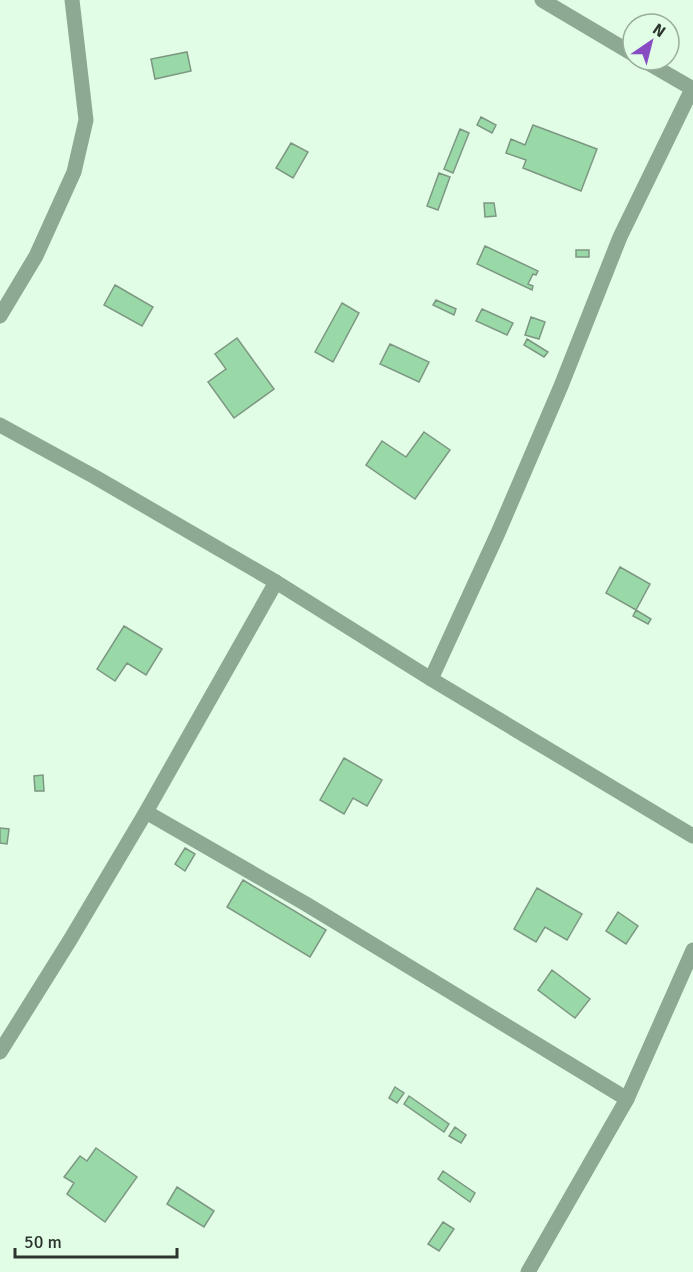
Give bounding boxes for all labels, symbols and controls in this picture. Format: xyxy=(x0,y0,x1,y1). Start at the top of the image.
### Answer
north arrow xyxy=(621,12,681,72)
text: N xyxy=(649,19,669,42)
scale bar xyxy=(15,1221,177,1259)
text: 50 m xyxy=(24,1231,62,1253)

